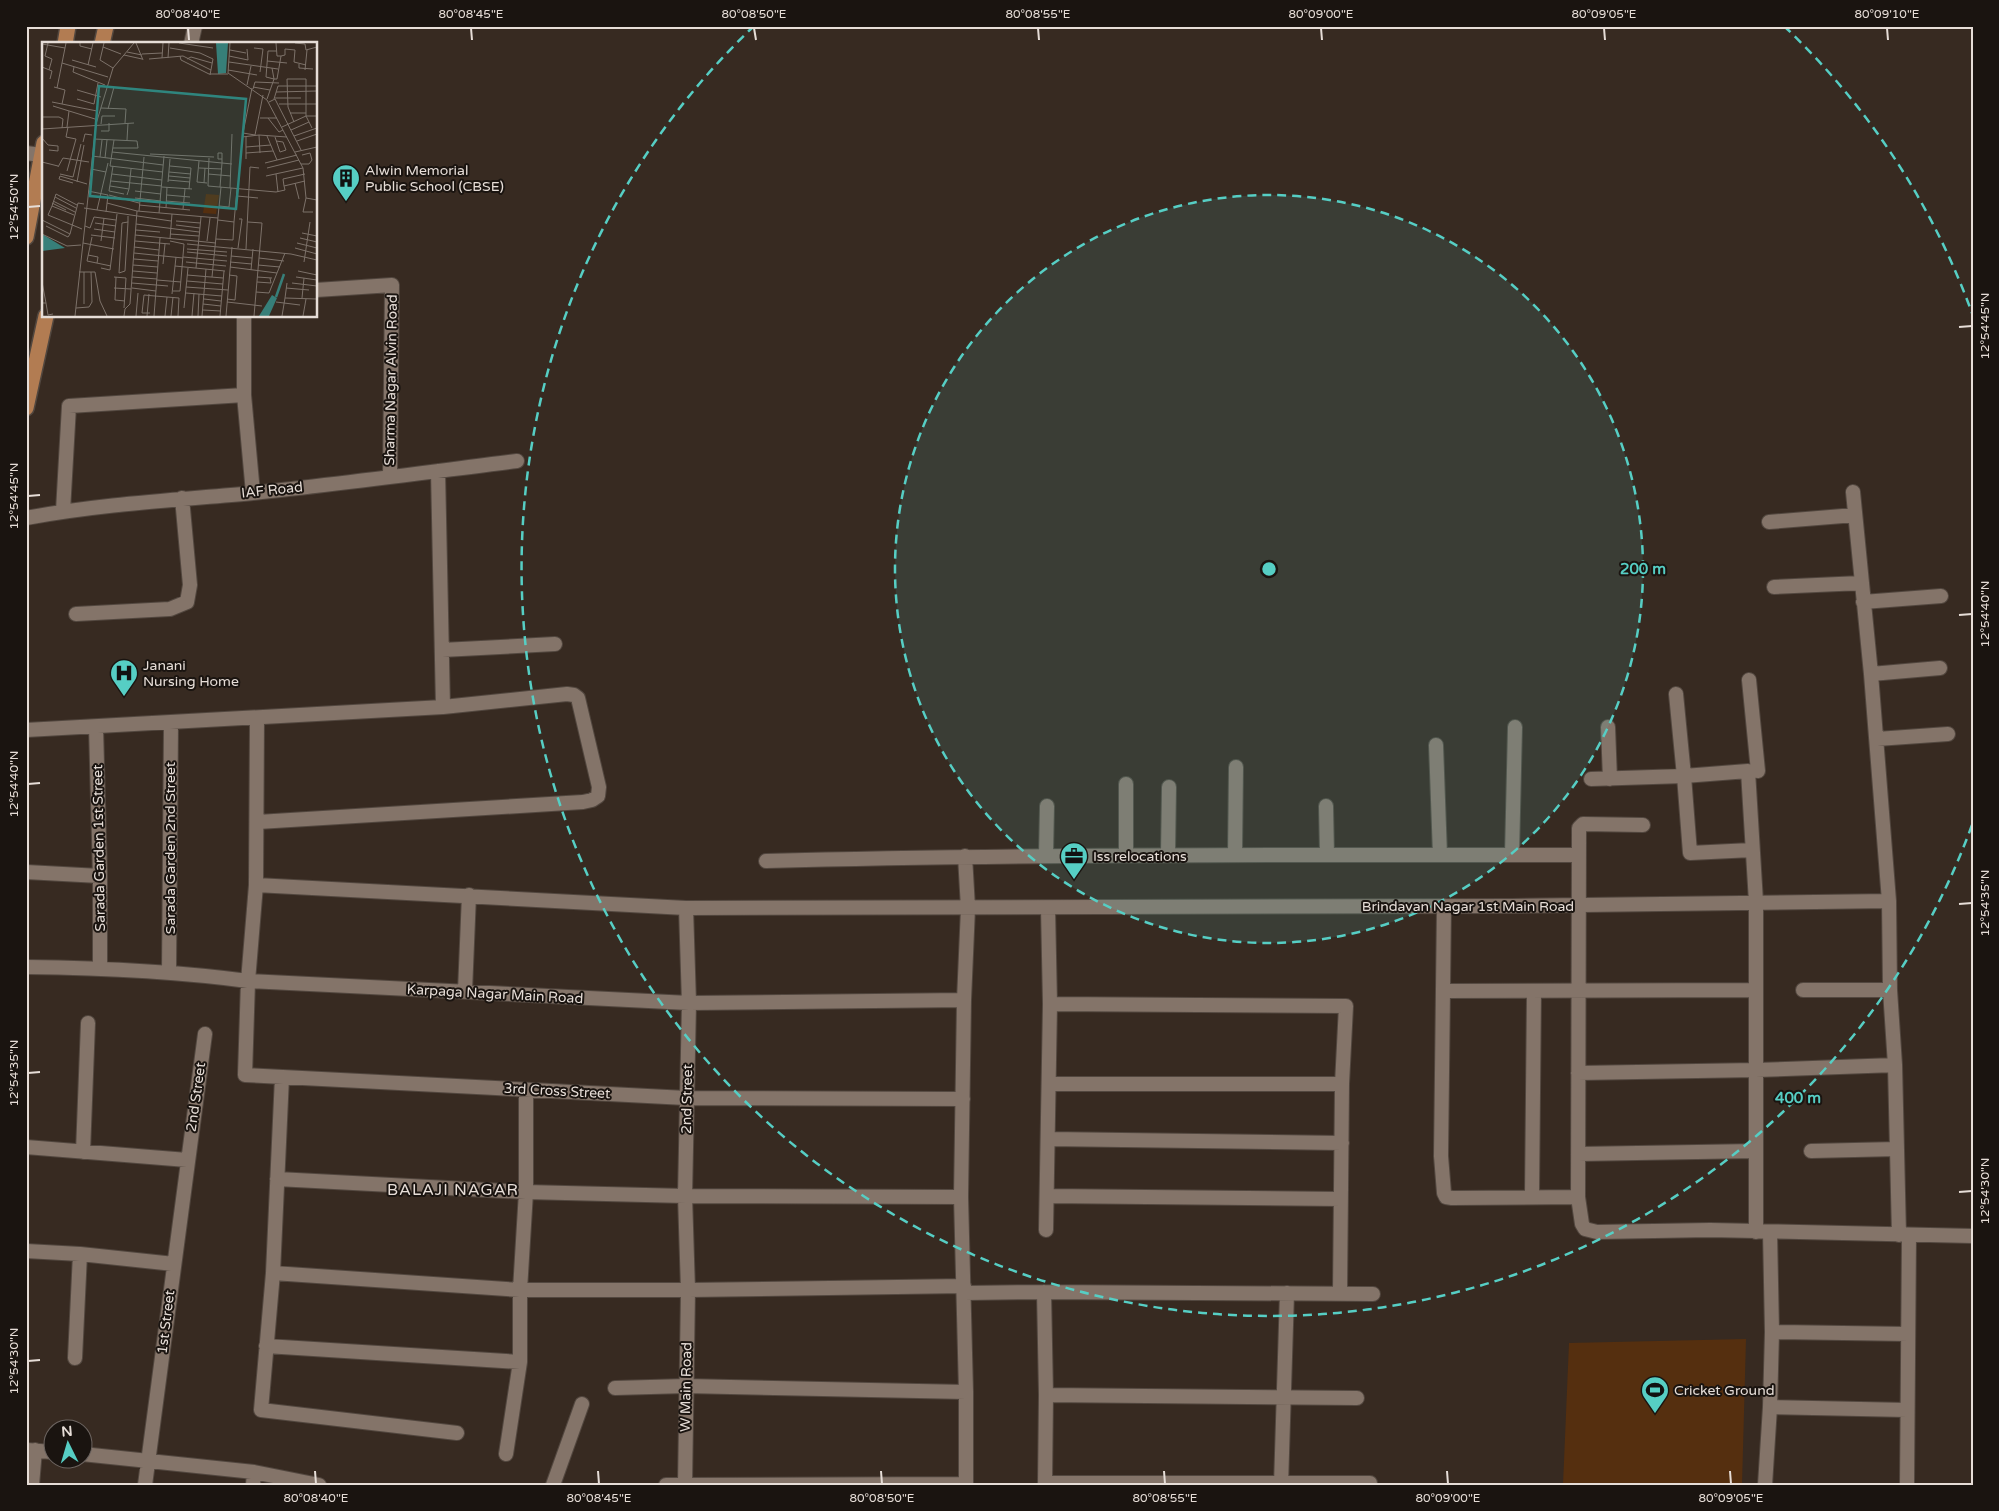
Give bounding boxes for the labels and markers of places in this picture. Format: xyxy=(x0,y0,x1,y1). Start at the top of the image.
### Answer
place label: Alwin Memorial Public School (CBSE) xyxy=(365,162,504,195)
building icon: Alwin Memorial Public School (CBSE) xyxy=(331,163,361,202)
centre of rings xyxy=(1260,560,1278,578)
place label: Janani Nursing Home xyxy=(143,657,239,690)
hospital icon: Janani Nursing Home xyxy=(109,658,139,697)
office icon: Iss relocations xyxy=(1059,841,1089,880)
place label: Iss relocations xyxy=(1093,848,1187,865)
sports icon: Cricket Ground xyxy=(1640,1375,1670,1414)
place label: Cricket Ground xyxy=(1674,1382,1775,1399)

